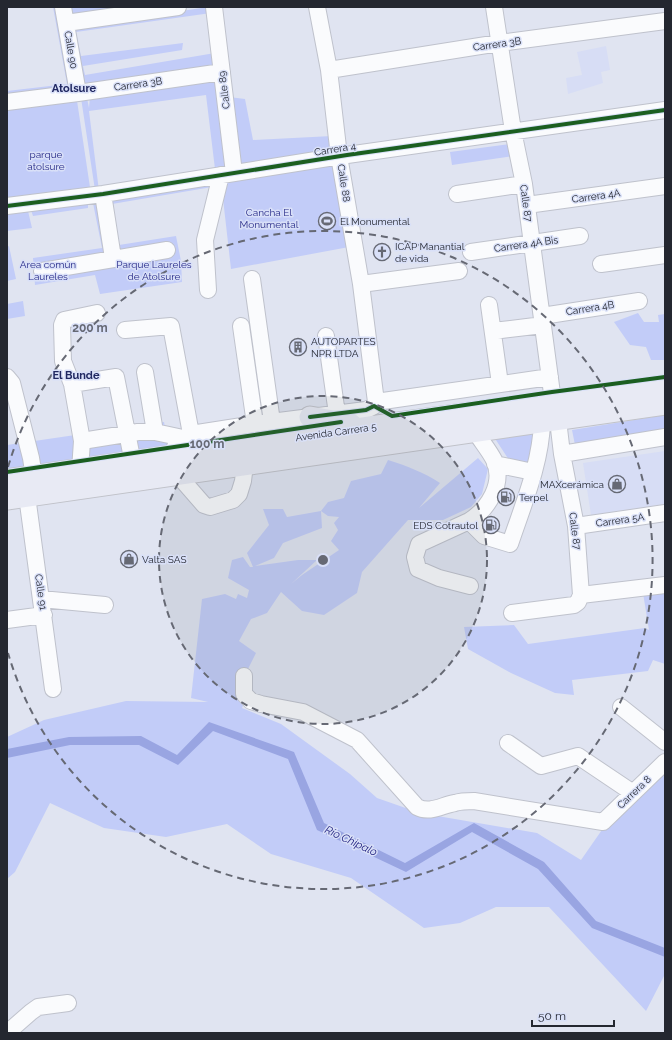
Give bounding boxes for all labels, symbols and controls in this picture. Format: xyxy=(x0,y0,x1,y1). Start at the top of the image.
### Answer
street label: Calle 90 xyxy=(62,30,80,70)
street label: Carrera 3B xyxy=(472,35,522,53)
street label: Calle 89 xyxy=(216,70,232,110)
street label: Carrera 3B xyxy=(113,75,163,93)
district label: Atolsure xyxy=(52,82,97,95)
street label: Carrera 4 xyxy=(313,140,357,158)
park label: parque atolsure xyxy=(27,149,65,172)
street label: Calle 88 xyxy=(336,163,352,203)
street label: Calle 87 xyxy=(518,184,534,223)
street label: Carrera 4A xyxy=(571,187,621,205)
park label: Cancha El Monumental xyxy=(240,207,299,230)
sports icon: El Monumental xyxy=(317,211,337,231)
place label: El Monumental xyxy=(340,216,410,227)
street label: Carrera 4A Bis xyxy=(493,234,559,254)
place label: ICAP Manantial de vida xyxy=(395,241,465,264)
church icon: ICAP Manantial de vida xyxy=(372,242,392,262)
park label: Area común Laureles xyxy=(20,259,76,282)
park label: Parque Laureles de Atolsure xyxy=(116,259,192,282)
street label: Carrera 4B xyxy=(565,299,615,317)
text: 200 m xyxy=(72,321,108,335)
place label: AUTOPARTES NPR LTDA xyxy=(311,336,376,359)
building icon: AUTOPARTES NPR LTDA xyxy=(288,337,308,357)
district label: El Bunde xyxy=(52,369,100,382)
street label: Avenida Carrera 5 xyxy=(295,421,378,443)
text: 100 m xyxy=(190,437,224,451)
shop icon: MAXcerámica xyxy=(607,474,627,494)
place label: MAXcerámica xyxy=(540,479,604,490)
fuel station icon: Terpel xyxy=(496,487,516,507)
place label: Terpel xyxy=(519,492,548,503)
street label: Carrera 5A xyxy=(595,511,645,529)
street label: Calle 87 xyxy=(567,512,583,551)
fuel station icon: EDS Cotrautol xyxy=(481,515,501,535)
place label: EDS Cotrautol xyxy=(413,520,478,531)
shop icon: Valta SAS xyxy=(119,549,139,569)
centre of rings xyxy=(316,553,330,567)
place label: Valta SAS xyxy=(142,554,186,565)
street label: Calle 91 xyxy=(33,573,49,611)
street label: Carrera 8 xyxy=(615,773,653,811)
water label: Río Chipalo xyxy=(323,823,379,859)
scale bar xyxy=(532,1002,614,1028)
text: 50 m xyxy=(538,1009,566,1023)

